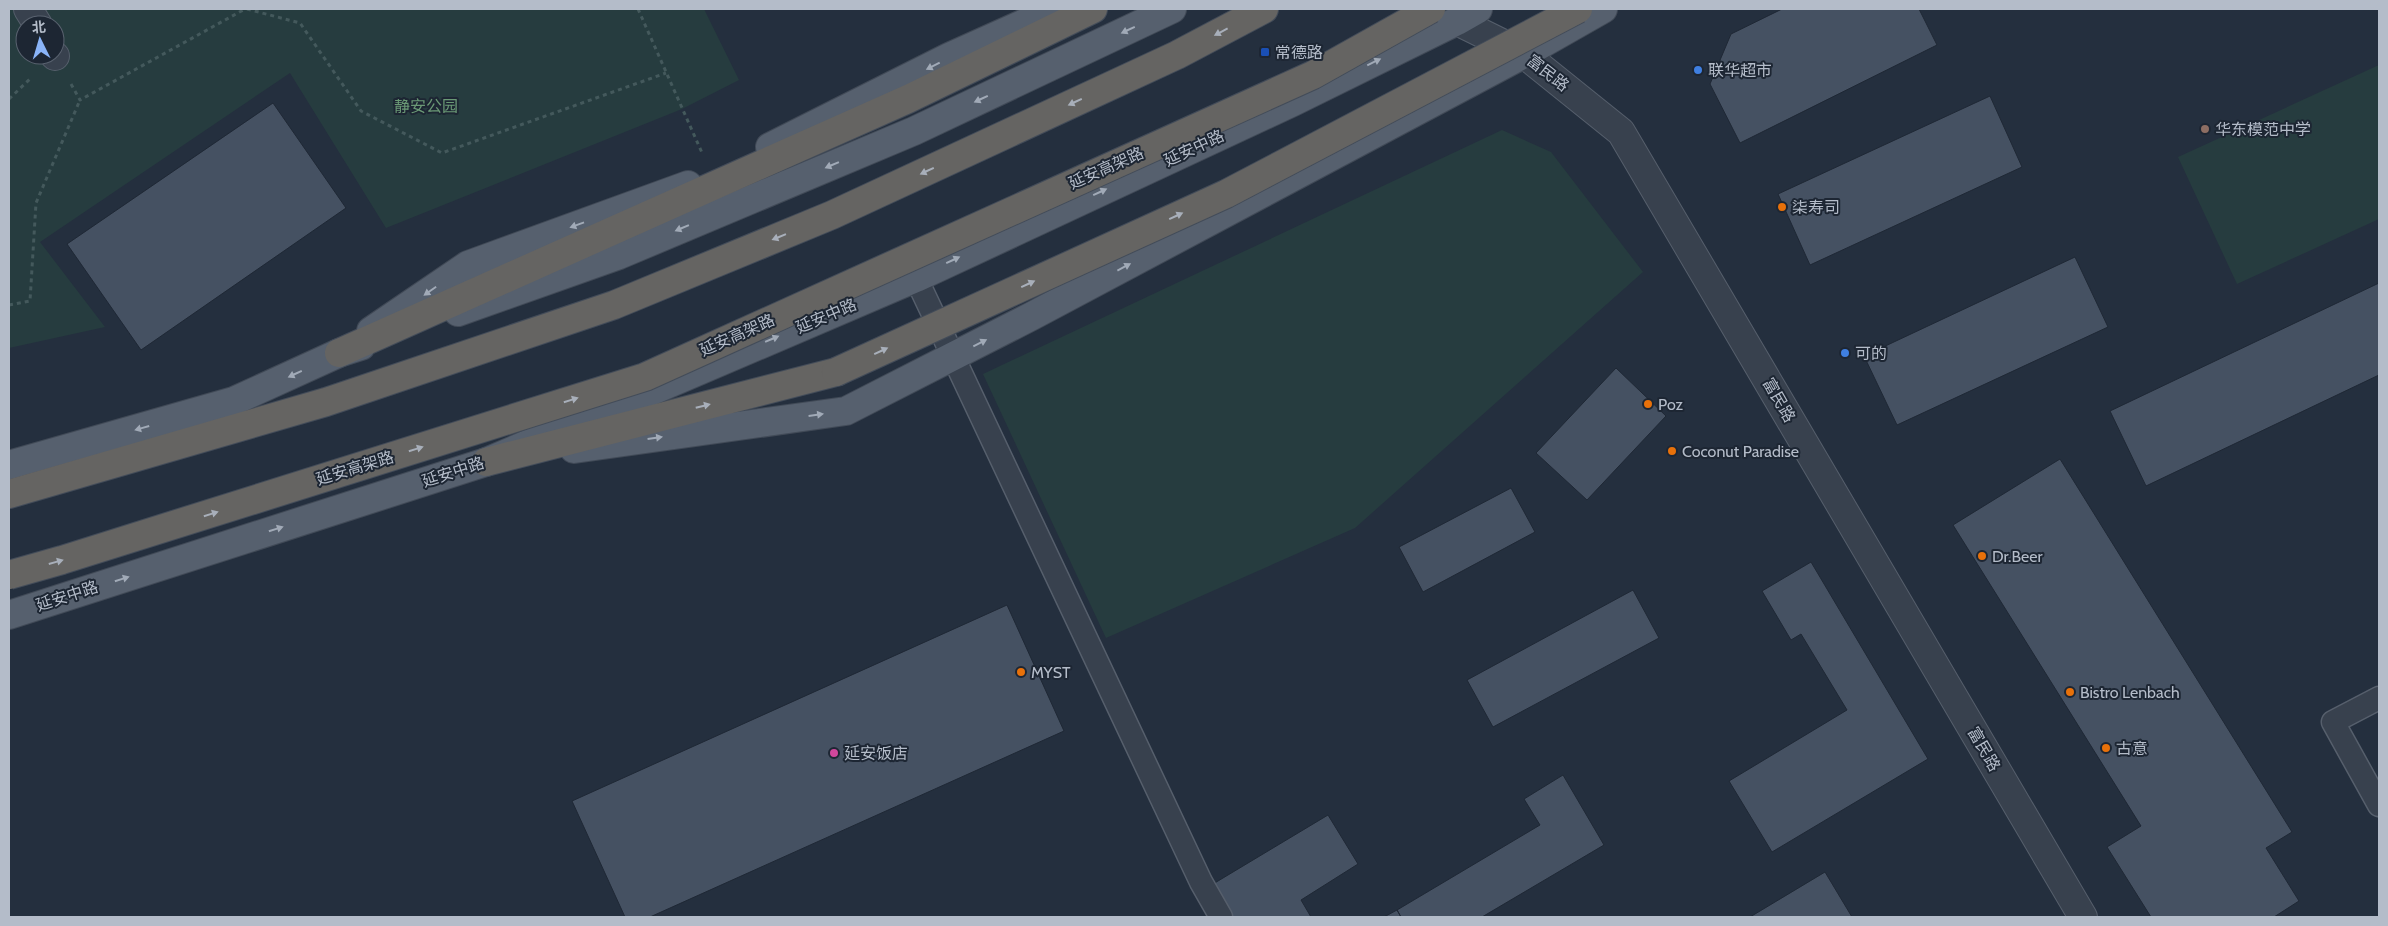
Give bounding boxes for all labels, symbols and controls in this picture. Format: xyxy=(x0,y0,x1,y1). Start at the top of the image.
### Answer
north arrow xyxy=(15,15,65,65)
text: 北 xyxy=(31,17,47,37)
one-way arrow xyxy=(1120,25,1135,34)
one-way arrow xyxy=(1214,27,1228,36)
place label: 常德路 xyxy=(1275,43,1323,62)
marker: 常德路 xyxy=(1259,46,1271,58)
street label: 富民路 xyxy=(1523,51,1573,95)
one-way arrow xyxy=(1367,58,1381,66)
place label: 联华超市 xyxy=(1708,61,1772,80)
one-way arrow xyxy=(925,62,940,70)
marker: 联华超市 xyxy=(1692,64,1704,76)
one-way arrow xyxy=(974,95,988,103)
park label: 静安公园 xyxy=(394,97,458,116)
one-way arrow xyxy=(1068,99,1082,107)
place label: 华东模范中学 xyxy=(2215,120,2311,139)
marker: 华东模范中学 xyxy=(2199,123,2211,135)
street label: 延安中路 xyxy=(1161,126,1227,170)
street label: 延安高架路 xyxy=(1066,143,1146,193)
one-way arrow xyxy=(825,162,839,170)
one-way arrow xyxy=(920,167,934,175)
one-way arrow xyxy=(1093,187,1107,195)
place label: 柒寿司 xyxy=(1792,198,1840,217)
marker: 柒寿司 xyxy=(1776,201,1788,213)
one-way arrow xyxy=(1169,212,1183,220)
one-way arrow xyxy=(570,222,585,229)
one-way arrow xyxy=(675,225,690,233)
one-way arrow xyxy=(771,233,786,241)
one-way arrow xyxy=(946,256,960,264)
one-way arrow xyxy=(1116,263,1131,271)
one-way arrow xyxy=(1021,280,1036,288)
one-way arrow xyxy=(423,286,437,296)
street label: 延安中路 xyxy=(793,295,859,337)
street label: 延安高架路 xyxy=(697,310,777,360)
one-way arrow xyxy=(765,335,779,343)
one-way arrow xyxy=(972,339,987,347)
place label: 可的 xyxy=(1855,344,1887,363)
one-way arrow xyxy=(874,347,888,355)
marker: 可的 xyxy=(1839,347,1851,359)
one-way arrow xyxy=(288,370,302,378)
street label: 富民路 xyxy=(1759,374,1799,426)
place label: Poz xyxy=(1658,395,1684,414)
one-way arrow xyxy=(564,396,579,404)
marker: Poz xyxy=(1642,398,1654,410)
one-way arrow xyxy=(695,402,710,410)
one-way arrow xyxy=(809,411,825,419)
one-way arrow xyxy=(134,424,149,432)
one-way arrow xyxy=(648,434,664,442)
place label: Coconut Paradise xyxy=(1682,442,1799,461)
one-way arrow xyxy=(409,445,424,453)
marker: Coconut Paradise xyxy=(1666,445,1678,457)
street label: 延安高架路 xyxy=(314,447,396,489)
street label: 延安中路 xyxy=(420,453,486,491)
one-way arrow xyxy=(203,509,218,517)
one-way arrow xyxy=(269,525,284,532)
place label: Dr.Beer xyxy=(1992,547,2043,566)
marker: Dr.Beer xyxy=(1976,550,1988,562)
one-way arrow xyxy=(48,558,63,566)
one-way arrow xyxy=(114,574,129,582)
street label: 延安中路 xyxy=(34,577,100,615)
place label: MYST xyxy=(1031,663,1071,682)
marker: MYST xyxy=(1015,666,1027,678)
place label: Bistro Lenbach xyxy=(2080,683,2180,702)
marker: Bistro Lenbach xyxy=(2064,686,2076,698)
street label: 富民路 xyxy=(1964,723,2004,775)
place label: 古意 xyxy=(2116,739,2148,758)
marker: 古意 xyxy=(2100,742,2112,754)
place label: 延安饭店 xyxy=(844,744,908,763)
marker: 延安饭店 xyxy=(828,747,840,759)

